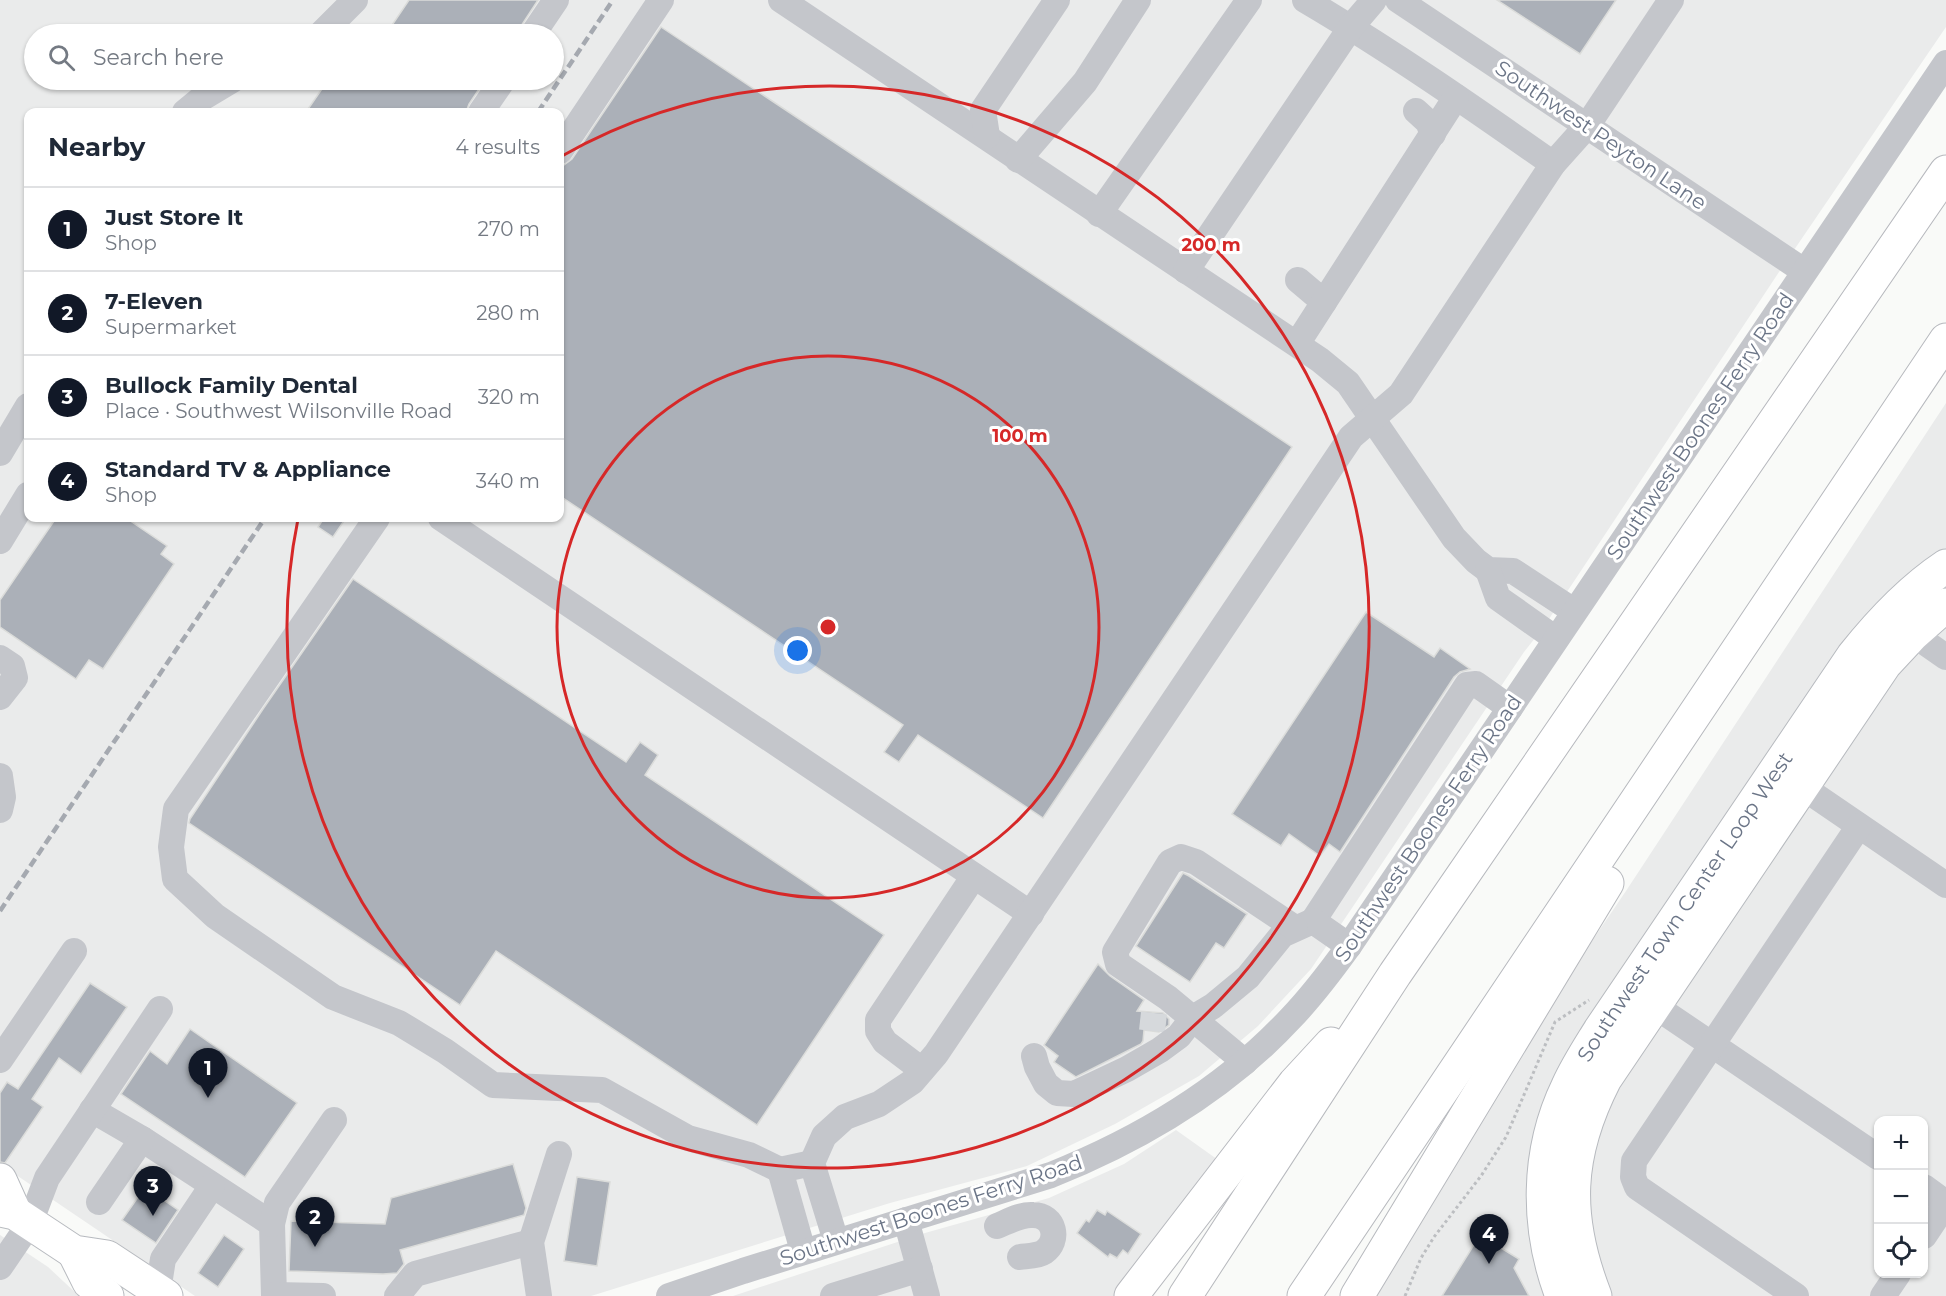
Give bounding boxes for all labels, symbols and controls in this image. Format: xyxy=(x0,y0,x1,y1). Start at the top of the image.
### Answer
search box xyxy=(24,24,564,90)
icon: search xyxy=(45,41,78,74)
text: Search here xyxy=(93,44,224,71)
street label: Southwest Peyton Lane xyxy=(1491,55,1711,215)
text: Nearby xyxy=(48,131,145,163)
text: 4 results xyxy=(455,135,540,159)
text: Just Store It xyxy=(105,204,243,231)
text: 1 xyxy=(64,217,71,241)
text: 270 m xyxy=(478,217,540,241)
text: Shop xyxy=(105,231,157,255)
text: 200 m xyxy=(1181,234,1241,256)
text: 7-Eleven xyxy=(105,288,203,315)
street label: Southwest Boones Ferry Road xyxy=(1601,288,1799,564)
text: 2 xyxy=(62,301,73,325)
text: 280 m xyxy=(476,301,540,325)
text: Supermarket xyxy=(105,315,237,339)
text: Bullock Family Dental xyxy=(105,372,358,399)
text: 3 xyxy=(62,385,73,409)
text: 320 m xyxy=(478,385,540,409)
text: Place · Southwest Wilsonville Road xyxy=(105,399,452,423)
text: 100 m xyxy=(992,425,1048,447)
text: Standard TV & Appliance xyxy=(105,456,391,483)
text: 4 xyxy=(61,469,74,493)
text: 340 m xyxy=(476,469,540,493)
text: Shop xyxy=(105,483,157,507)
centre of rings xyxy=(818,617,838,637)
your location xyxy=(783,636,812,665)
street label: Southwest Boones Ferry Road xyxy=(1329,690,1527,966)
street label: Southwest Town Center Loop West xyxy=(1571,747,1797,1066)
pin: 1 xyxy=(188,1048,228,1098)
map controls xyxy=(1874,1116,1928,1278)
button: + xyxy=(1874,1116,1928,1170)
street label: Southwest Boones Ferry Road xyxy=(777,1149,1085,1271)
pin: 3 xyxy=(134,1166,172,1216)
button: − xyxy=(1874,1170,1928,1224)
pin: 2 xyxy=(296,1198,334,1247)
pin: 4 xyxy=(1470,1214,1508,1264)
button: locate xyxy=(1874,1224,1928,1278)

